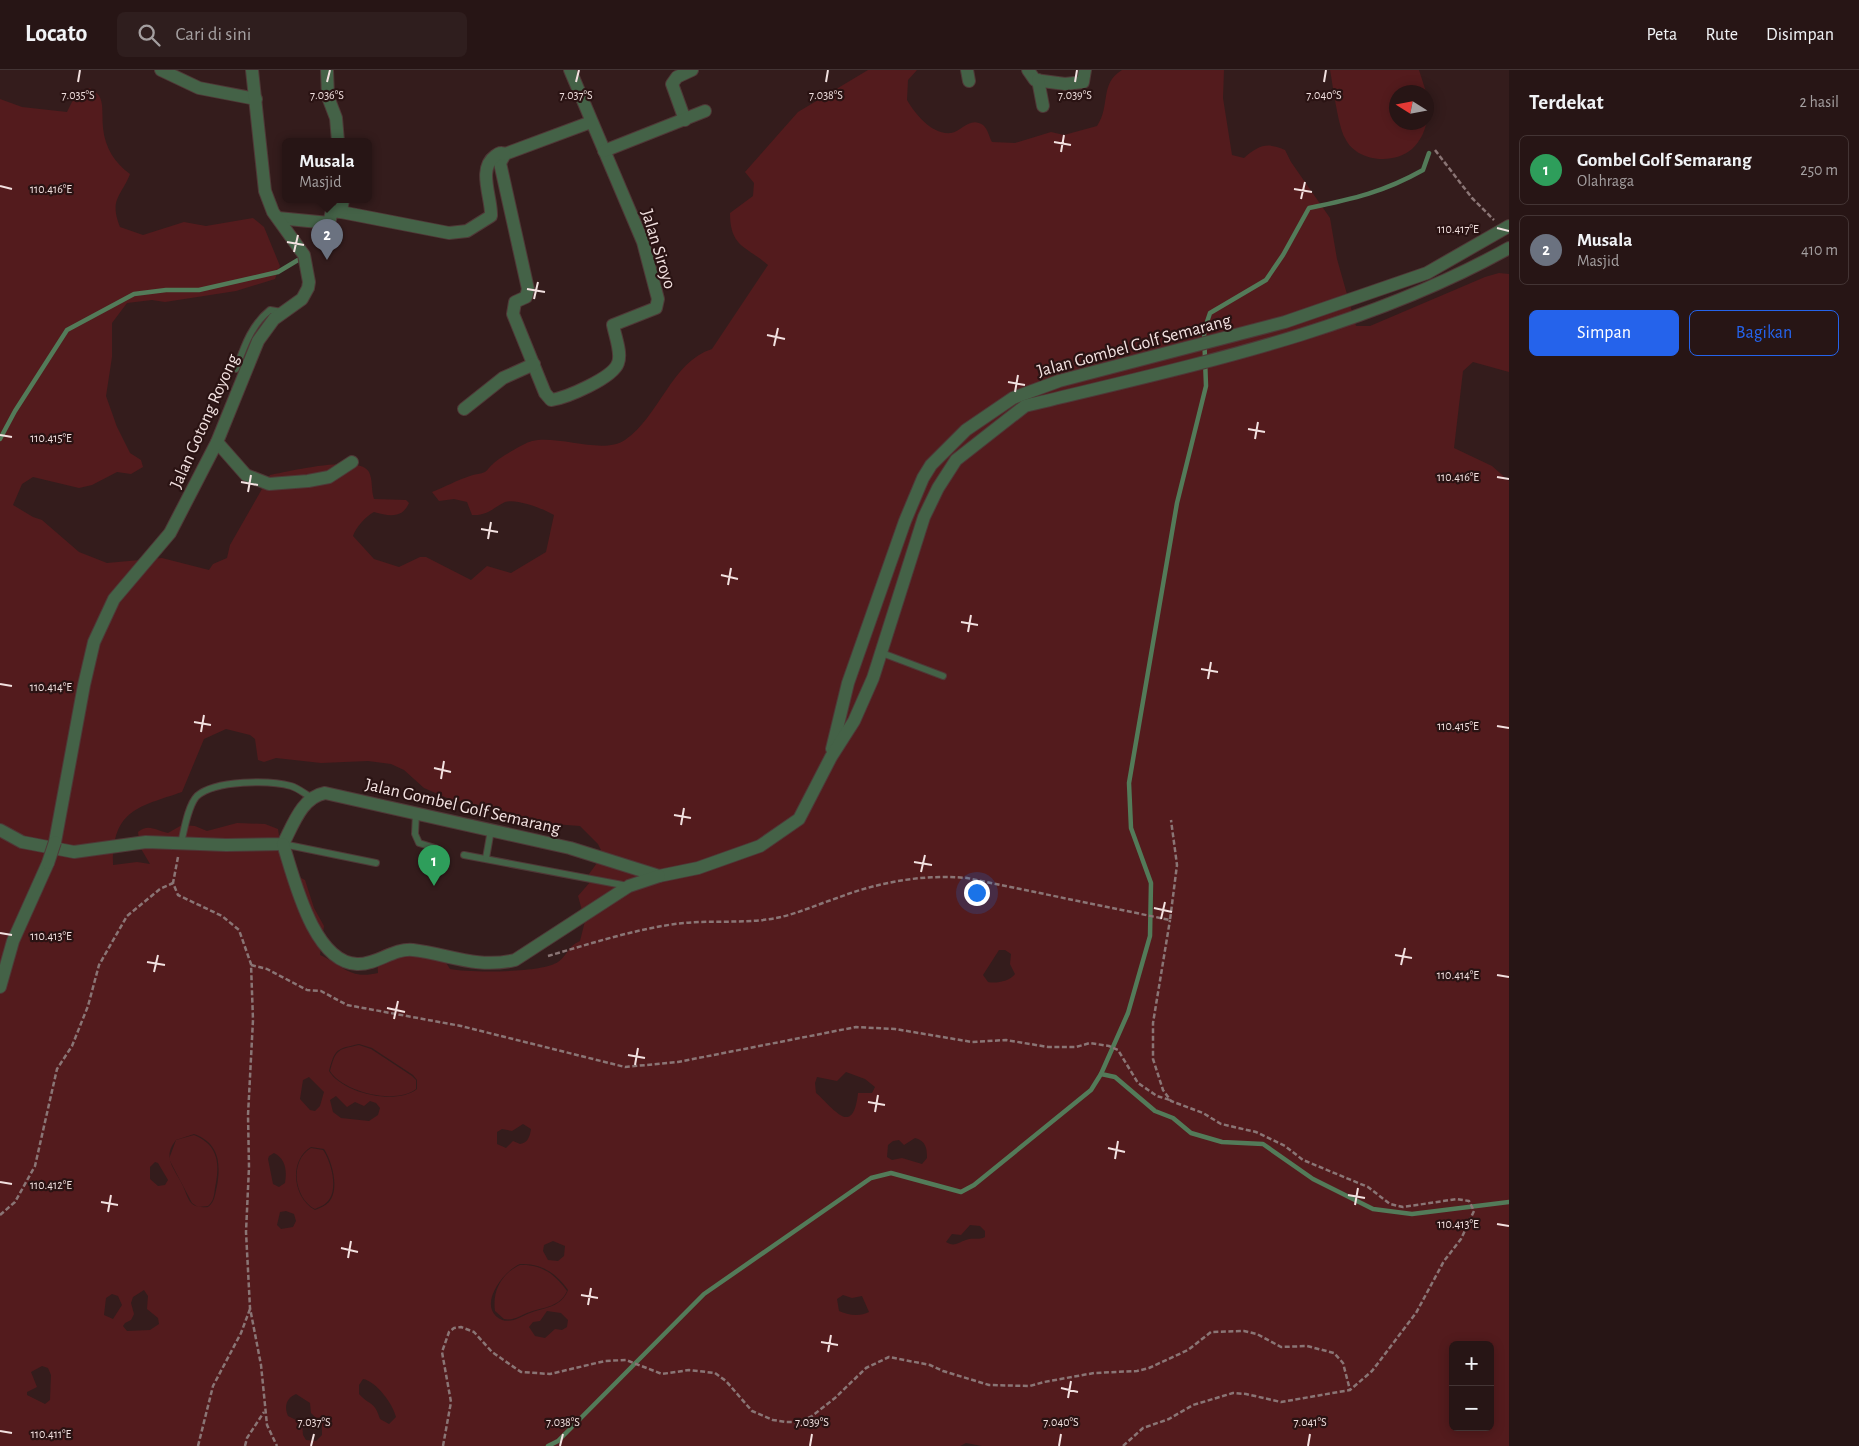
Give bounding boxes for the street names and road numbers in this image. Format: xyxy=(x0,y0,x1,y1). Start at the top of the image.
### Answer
street label: Jalan Siroyo xyxy=(637,208,679,291)
street label: Jalan Gombel Golf Semarang xyxy=(1035,311,1233,381)
street label: Jalan Gotong Royong xyxy=(167,351,243,491)
street label: Jalan Gombel Golf Semarang xyxy=(363,776,562,838)

